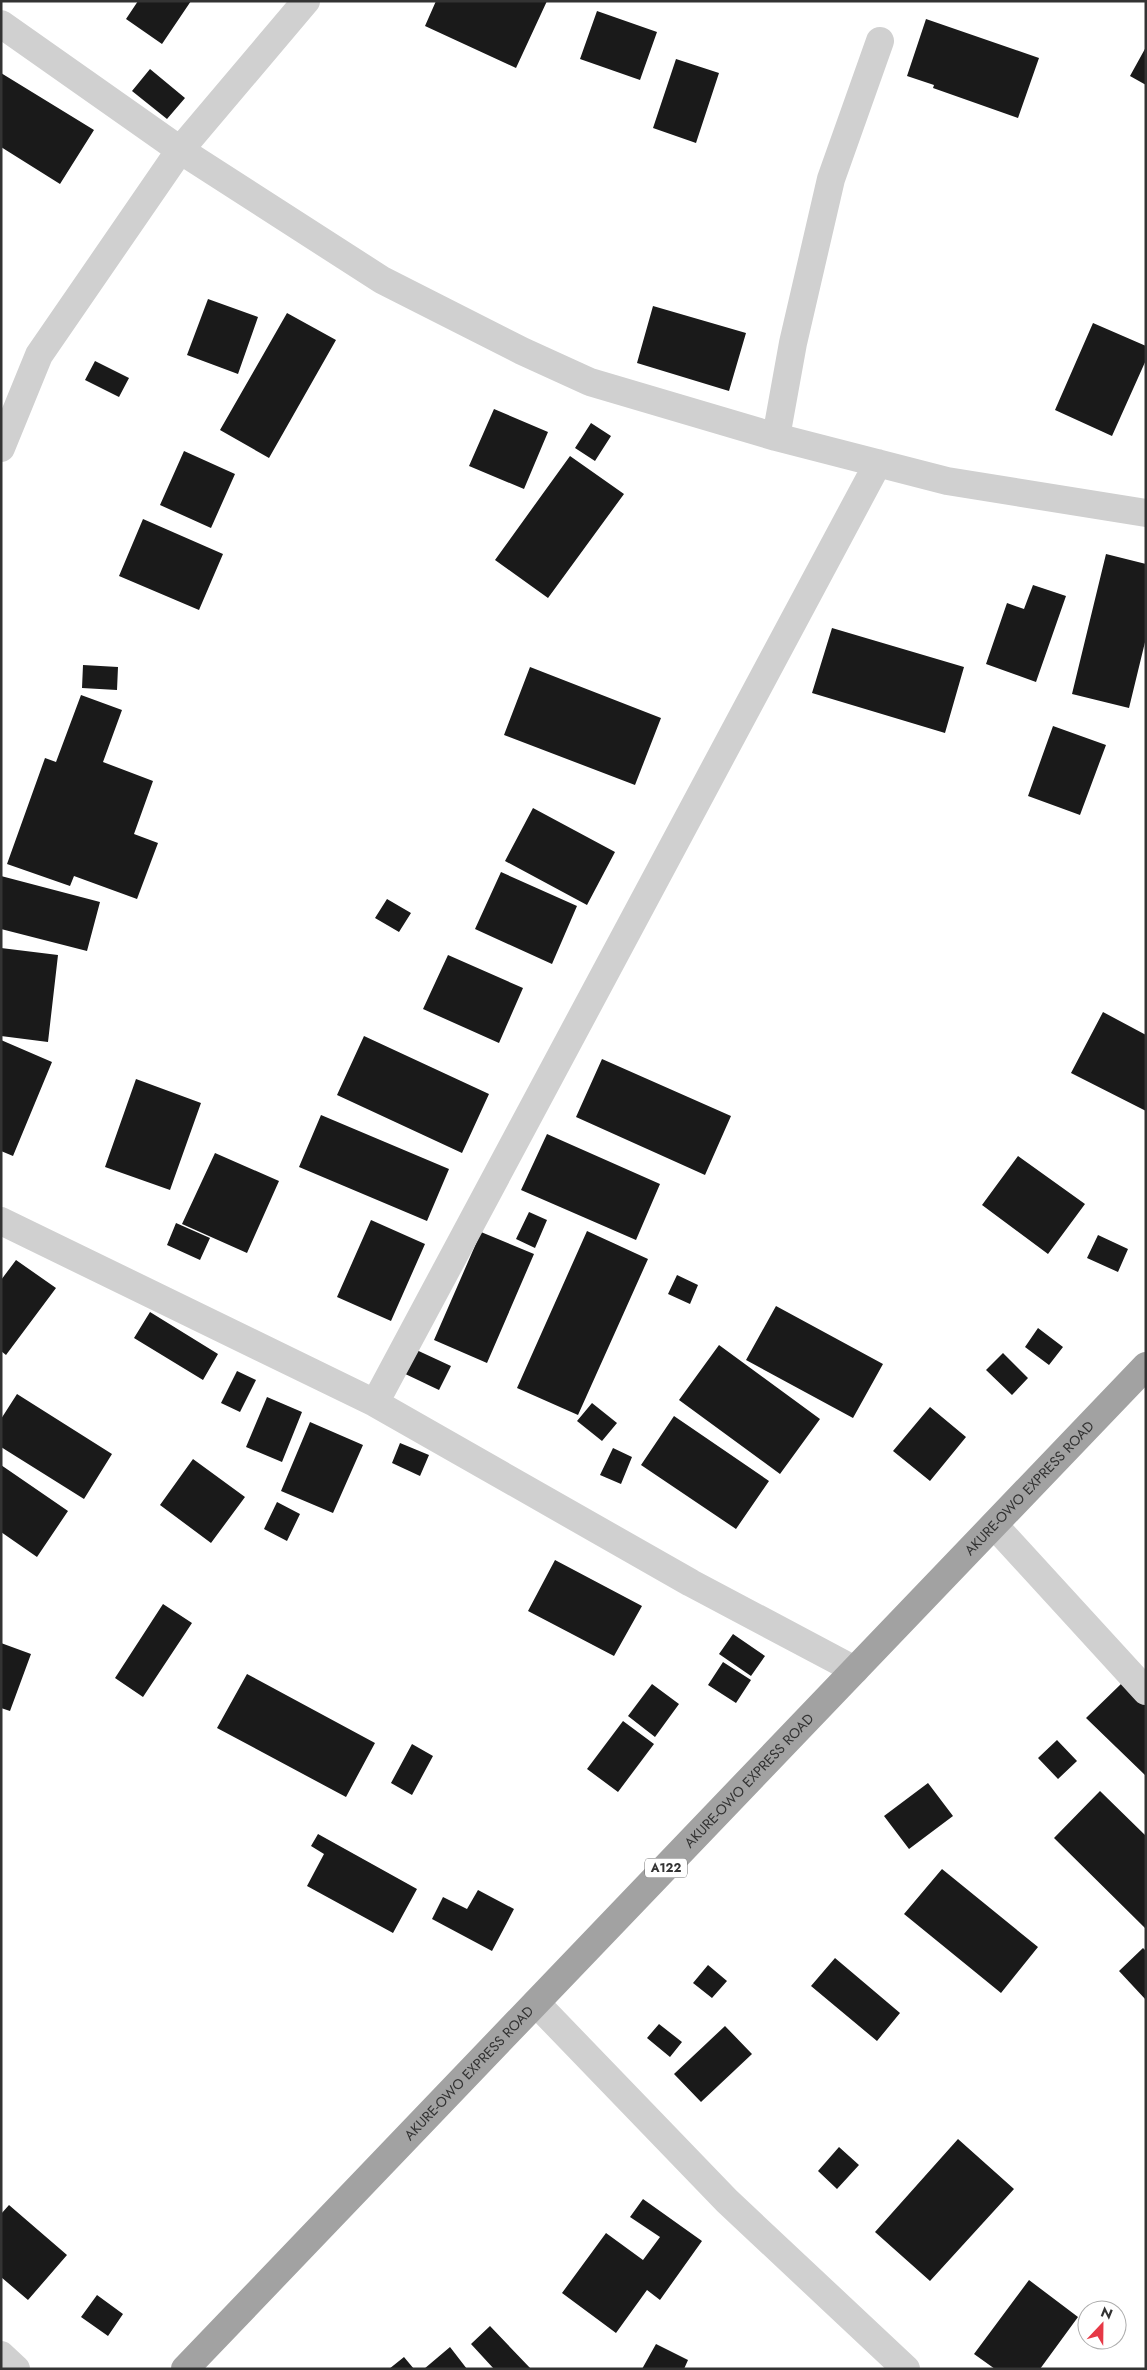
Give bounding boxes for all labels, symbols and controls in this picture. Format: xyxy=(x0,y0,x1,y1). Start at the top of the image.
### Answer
street label: AKURE-OWO EXPRESS ROAD xyxy=(960,1416,1098,1560)
street label: AKURE-OWO EXPRESS ROAD xyxy=(680,1709,818,1852)
road number: A122 xyxy=(645,1859,687,1878)
street label: AKURE-OWO EXPRESS ROAD xyxy=(399,2001,538,2145)
north arrow xyxy=(1077,2300,1127,2350)
text: N xyxy=(1098,2302,1116,2324)

